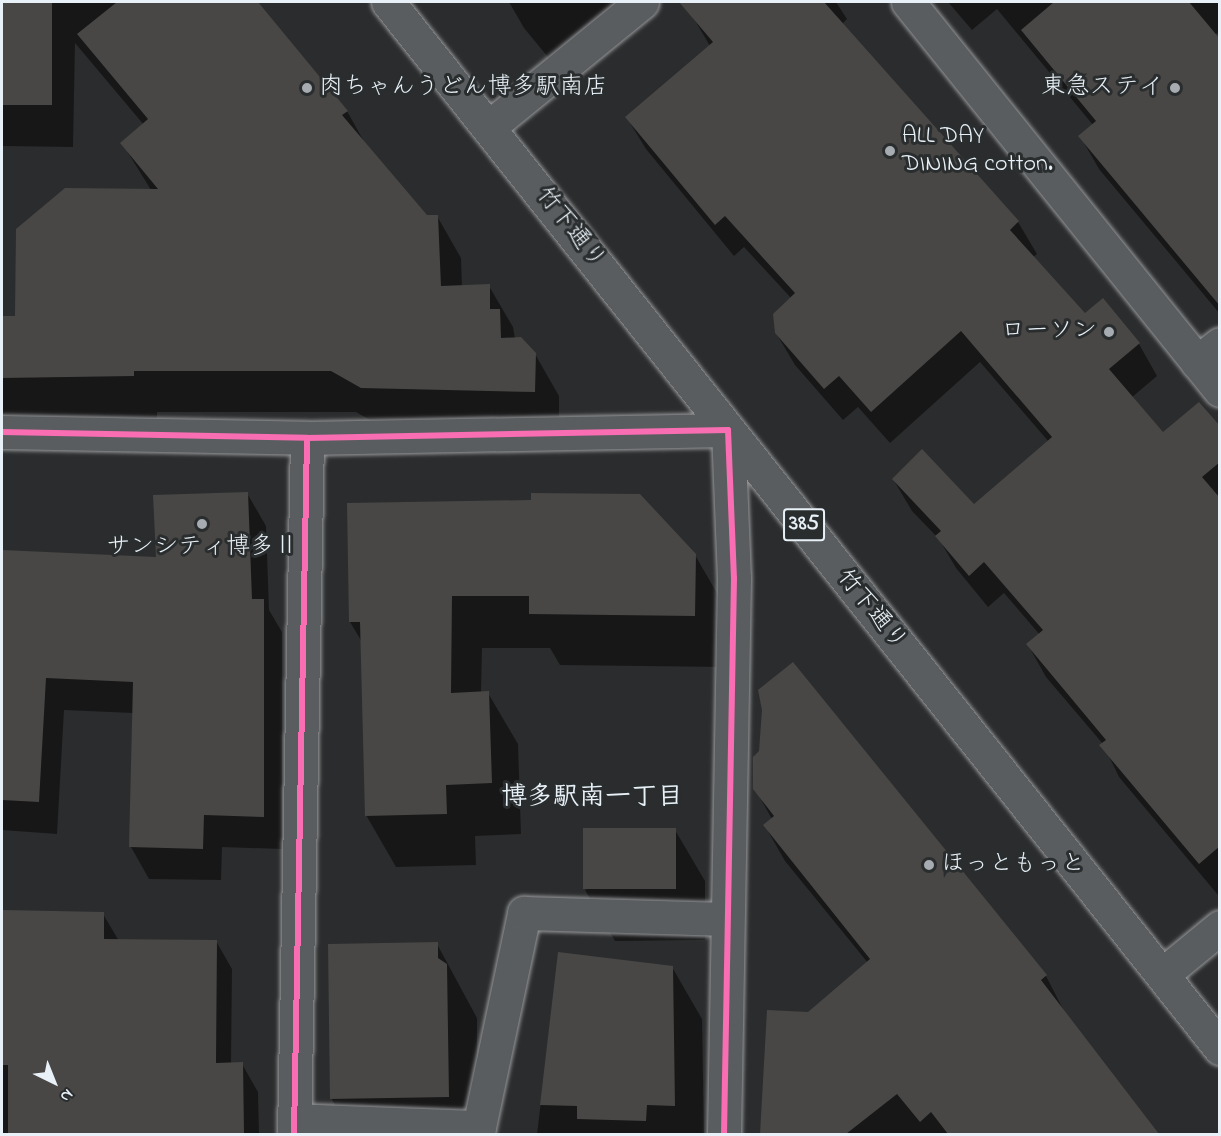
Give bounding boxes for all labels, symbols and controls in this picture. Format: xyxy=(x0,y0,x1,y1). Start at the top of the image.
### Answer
place label: 肉ちゃんうどん博多駅南店 xyxy=(319,74,607,102)
place label: 東急ステイ xyxy=(1043,74,1163,102)
marker: 肉ちゃんうどん博多駅南店 xyxy=(300,81,314,95)
marker: 東急ステイ xyxy=(1168,81,1182,95)
place label: ALL DAY DINING cotton. xyxy=(902,123,1053,179)
marker: ALL DAY DINING cotton. xyxy=(883,144,897,158)
street label: 竹下通り xyxy=(529,181,611,275)
place label: ローソン xyxy=(1001,318,1097,346)
marker: ローソン xyxy=(1102,325,1116,339)
road number: 385 xyxy=(783,506,825,544)
marker: サンシティ博多Ⅱ xyxy=(195,517,209,531)
place label: サンシティ博多Ⅱ xyxy=(106,534,298,562)
street label: 竹下通り xyxy=(830,564,912,656)
district label: 博多駅南一丁目 xyxy=(501,783,683,815)
place label: ほっともっと xyxy=(941,851,1085,879)
marker: ほっともっと xyxy=(922,858,936,872)
north arrow xyxy=(24,1052,84,1112)
text: N xyxy=(54,1083,78,1108)

